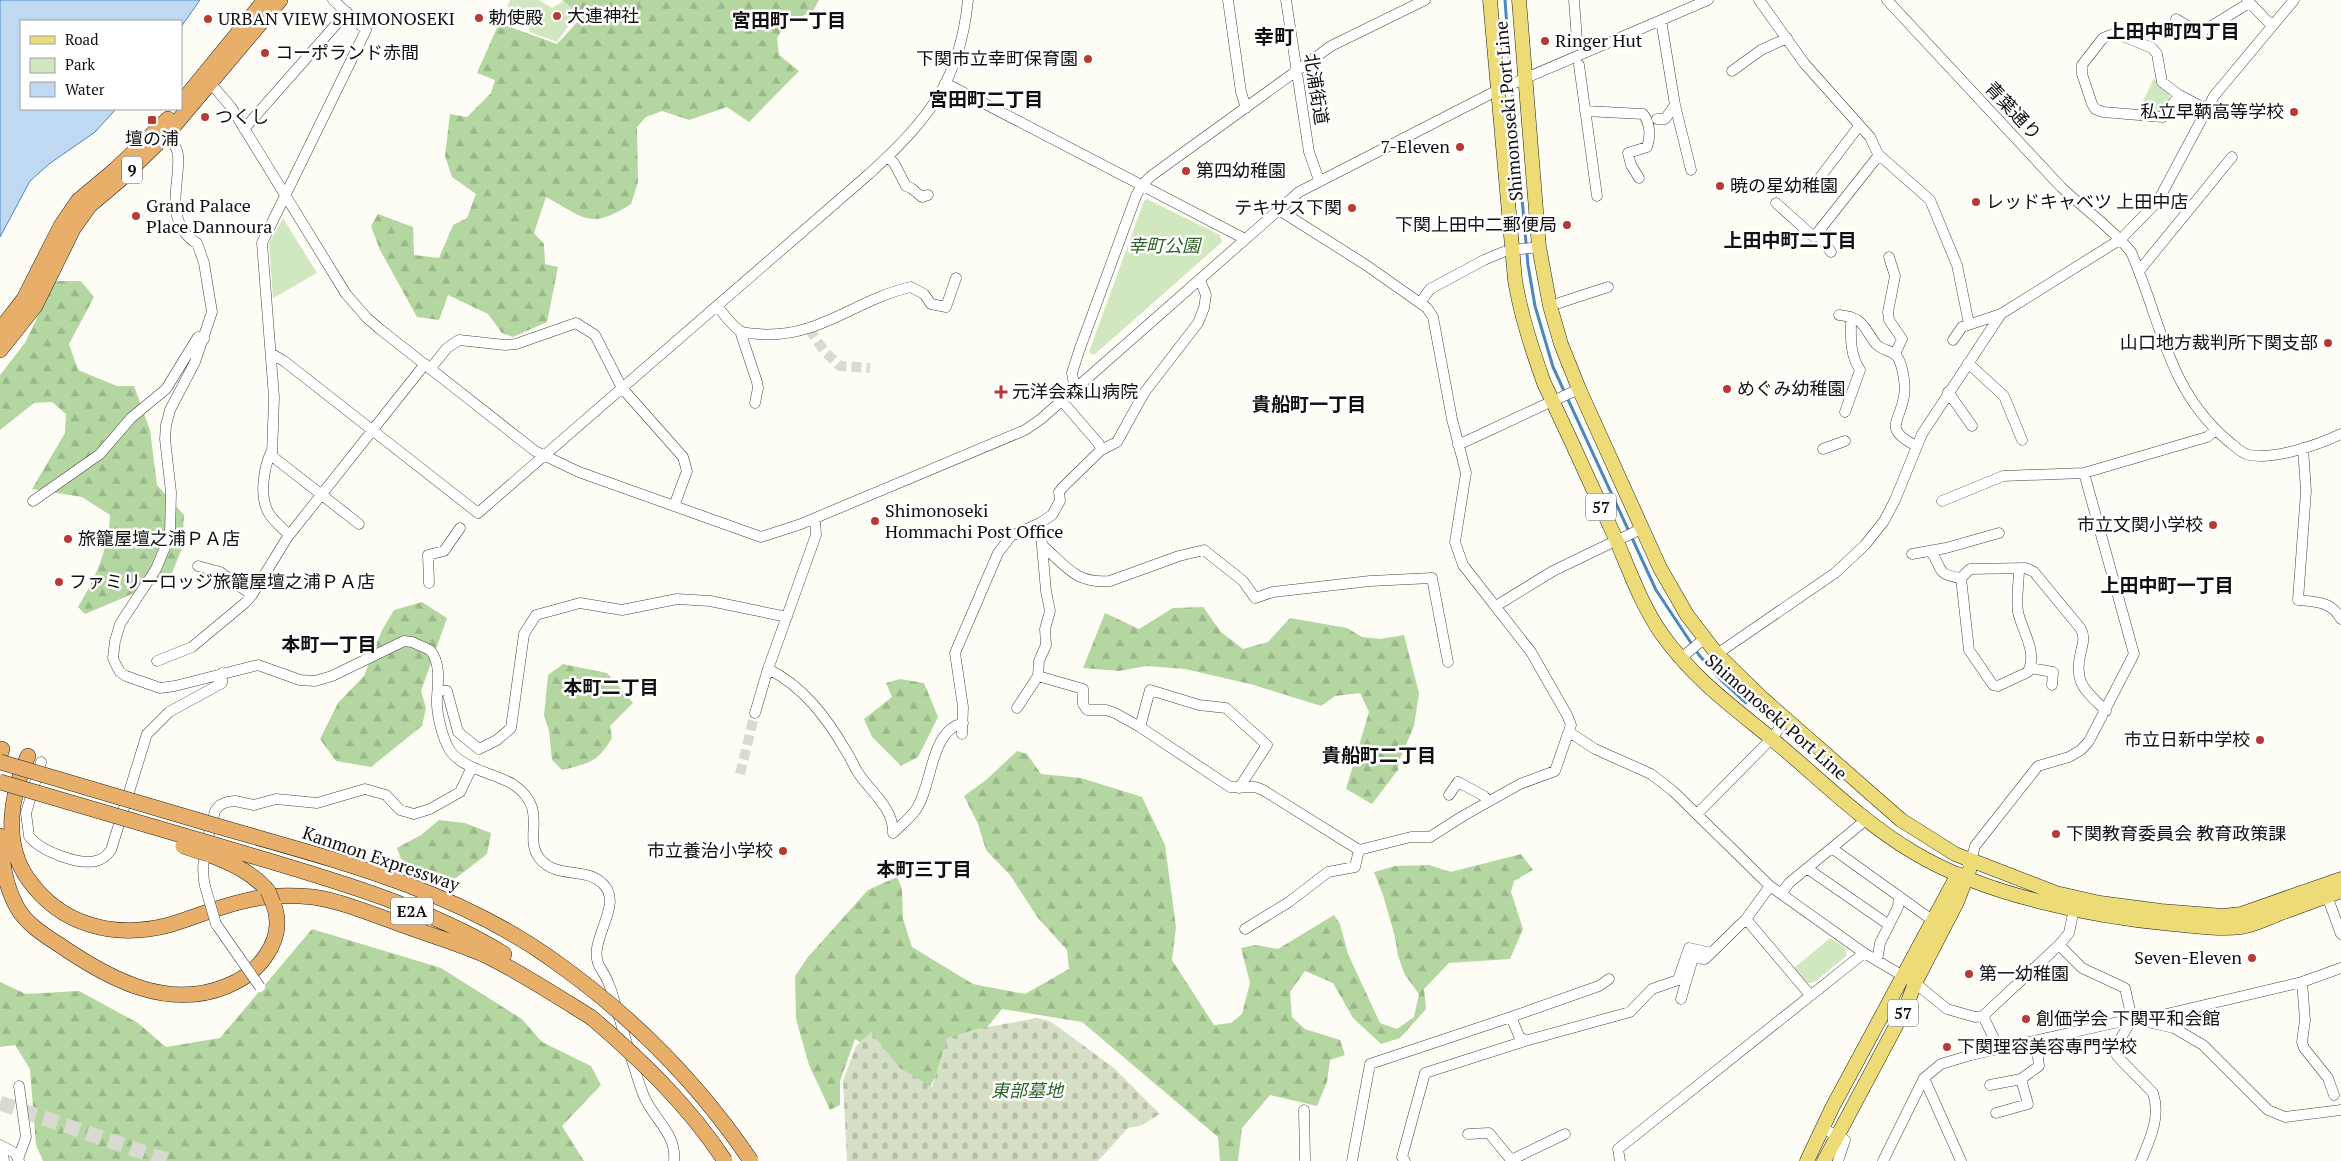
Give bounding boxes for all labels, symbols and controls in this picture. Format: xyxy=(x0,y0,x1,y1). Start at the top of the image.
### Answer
place label: 大連神社 xyxy=(567,3,639,27)
place label: 勅使殿 xyxy=(488,5,543,29)
place label: URBAN VIEW SHIMONOSEKI xyxy=(218,6,455,30)
district label: 宮田町一丁目 xyxy=(732,7,846,32)
marker: 大連神社 xyxy=(551,10,563,22)
marker: 勅使殿 xyxy=(473,12,485,24)
marker: URBAN VIEW SHIMONOSEKI xyxy=(202,13,214,25)
district label: 上田中町四丁目 xyxy=(2106,18,2240,43)
legend xyxy=(20,20,182,110)
street label: Shimonoseki Port Line xyxy=(1488,20,1528,202)
district label: 幸町 xyxy=(1254,23,1294,50)
place label: Ringer Hut xyxy=(1555,28,1643,52)
text: Road xyxy=(65,29,98,49)
marker: Ringer Hut xyxy=(1539,35,1551,47)
place label: コーポランド赤間 xyxy=(275,40,419,64)
place label: 下関市立幸町保育園 xyxy=(916,46,1078,70)
marker: コーポランド赤間 xyxy=(259,47,271,59)
street label: 北浦街道 xyxy=(1300,51,1334,126)
marker: 下関市立幸町保育園 xyxy=(1082,53,1094,65)
text: Park xyxy=(65,54,95,74)
street label: 青葉通り xyxy=(1980,76,2047,145)
text: Water xyxy=(65,79,105,99)
district label: 宮田町二丁目 xyxy=(929,86,1043,111)
place label: 私立早鞆高等学校 xyxy=(2140,99,2284,123)
place label: つくし xyxy=(215,104,269,128)
marker: 私立早鞆高等学校 xyxy=(2288,106,2300,118)
marker: つくし xyxy=(199,111,211,123)
marker: 壇の浦 xyxy=(146,114,158,126)
place label: 壇の浦 xyxy=(125,126,179,150)
place label: 7-Eleven xyxy=(1381,134,1450,158)
marker: 7-Eleven xyxy=(1454,141,1466,153)
road number: 9 xyxy=(122,156,142,184)
place label: 第四幼稚園 xyxy=(1196,158,1286,182)
marker: 第四幼稚園 xyxy=(1180,165,1192,177)
place label: 暁の星幼稚園 xyxy=(1730,173,1838,197)
marker: 暁の星幼稚園 xyxy=(1714,180,1726,192)
place label: レッドキャベツ 上田中店 xyxy=(1986,189,2188,213)
place label: Grand Palace Place Dannoura xyxy=(146,193,272,238)
place label: テキサス下関 xyxy=(1234,195,1342,219)
marker: レッドキャベツ 上田中店 xyxy=(1970,196,1982,208)
marker: テキサス下関 xyxy=(1346,202,1358,214)
marker: Grand Palace Place Dannoura xyxy=(130,210,142,222)
place label: 下関上田中二郵便局 xyxy=(1395,212,1557,236)
marker: 下関上田中二郵便局 xyxy=(1561,219,1573,231)
district label: 上田中町二丁目 xyxy=(1723,227,1857,252)
park label: 幸町公園 xyxy=(1128,233,1203,257)
place label: 山口地方裁判所下関支部 xyxy=(2120,330,2318,354)
marker: 山口地方裁判所下関支部 xyxy=(2322,337,2334,349)
place label: めぐみ幼稚園 xyxy=(1737,376,1846,400)
place label: 元洋会森山病院 xyxy=(1012,379,1138,403)
marker: めぐみ幼稚園 xyxy=(1721,383,1733,395)
marker: 元洋会森山病院 xyxy=(994,385,1008,399)
district label: 貴船町一丁目 xyxy=(1252,391,1366,416)
road number: 57 xyxy=(1586,494,1616,520)
place label: Shimonoseki Hommachi Post Office xyxy=(885,498,1063,543)
place label: 市立文関小学校 xyxy=(2077,512,2203,536)
marker: Shimonoseki Hommachi Post Office xyxy=(869,515,881,527)
marker: 市立文関小学校 xyxy=(2207,519,2219,531)
place label: 旅籠屋壇之浦ＰＡ店 xyxy=(78,526,240,550)
marker: 旅籠屋壇之浦ＰＡ店 xyxy=(62,533,74,545)
place label: ファミリーロッジ旅籠屋壇之浦ＰＡ店 xyxy=(69,569,375,593)
district label: 上田中町一丁目 xyxy=(2100,572,2234,597)
marker: ファミリーロッジ旅籠屋壇之浦ＰＡ店 xyxy=(53,576,65,588)
district label: 本町一丁目 xyxy=(281,631,377,656)
street label: Shimonoseki Port Line xyxy=(1701,648,1853,785)
district label: 本町二丁目 xyxy=(563,674,659,699)
place label: 市立日新中学校 xyxy=(2124,727,2250,751)
marker: 市立日新中学校 xyxy=(2254,734,2266,746)
district label: 貴船町二丁目 xyxy=(1322,742,1436,767)
street label: Kanmon Expressway xyxy=(300,820,464,897)
place label: 下関教育委員会 教育政策課 xyxy=(2066,821,2286,845)
marker: 下関教育委員会 教育政策課 xyxy=(2050,828,2062,840)
place label: 市立養治小学校 xyxy=(647,838,773,862)
marker: 市立養治小学校 xyxy=(777,845,789,857)
district label: 本町三丁目 xyxy=(876,856,972,881)
road number: E2A xyxy=(391,898,433,924)
place label: Seven-Eleven xyxy=(2134,945,2242,969)
marker: Seven-Eleven xyxy=(2246,952,2258,964)
place label: 第一幼稚園 xyxy=(1979,961,2069,985)
marker: 第一幼稚園 xyxy=(1963,968,1975,980)
road number: 57 xyxy=(1888,1000,1918,1026)
place label: 創価学会 下関平和会館 xyxy=(2036,1006,2220,1030)
marker: 創価学会 下関平和会館 xyxy=(2020,1013,2032,1025)
place label: 下関理容美容専門学校 xyxy=(1957,1034,2137,1058)
marker: 下関理容美容専門学校 xyxy=(1941,1041,1953,1053)
park label: 東部墓地 xyxy=(991,1078,1065,1102)

